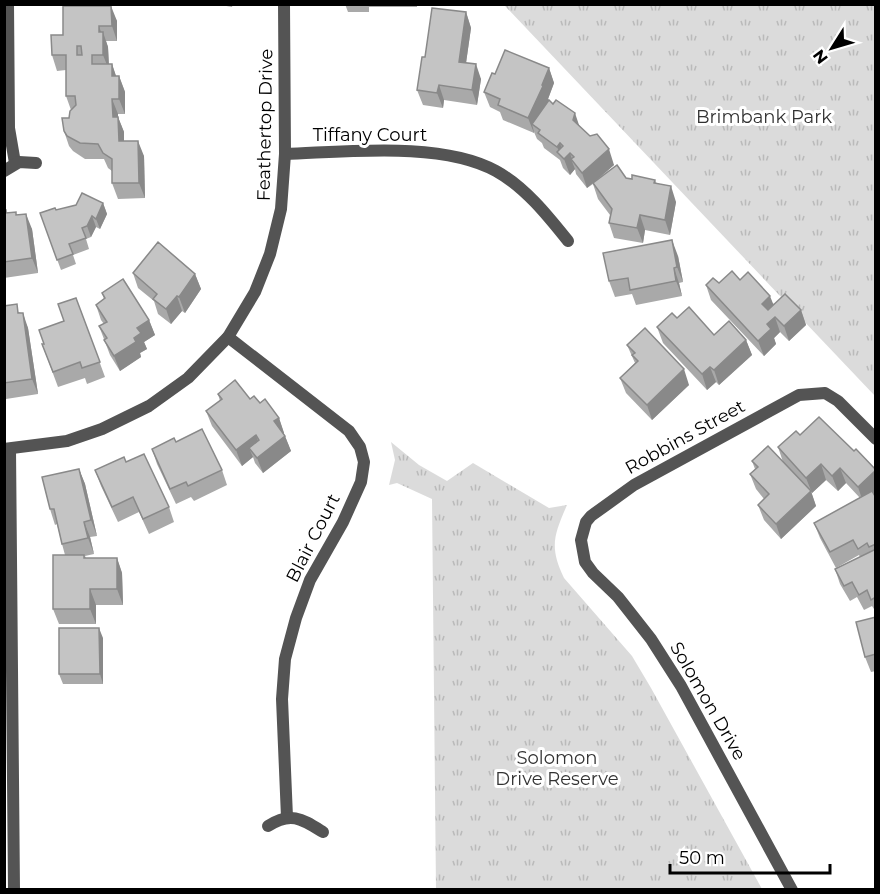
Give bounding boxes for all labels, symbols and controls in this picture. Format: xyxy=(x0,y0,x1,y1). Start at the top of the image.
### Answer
north arrow xyxy=(802,18,862,78)
text: N xyxy=(809,46,832,68)
street label: Feathertop Drive xyxy=(253,48,277,201)
park label: Brimbank Park xyxy=(696,106,832,128)
street label: Tiffany Court xyxy=(313,124,427,146)
street label: Robbins Street xyxy=(621,395,749,479)
street label: Blair Court xyxy=(281,490,345,586)
street label: Solomon Drive xyxy=(665,638,751,764)
park label: Solomon Drive Reserve xyxy=(495,747,619,790)
scale bar xyxy=(670,837,830,875)
text: 50 m xyxy=(679,847,725,869)

